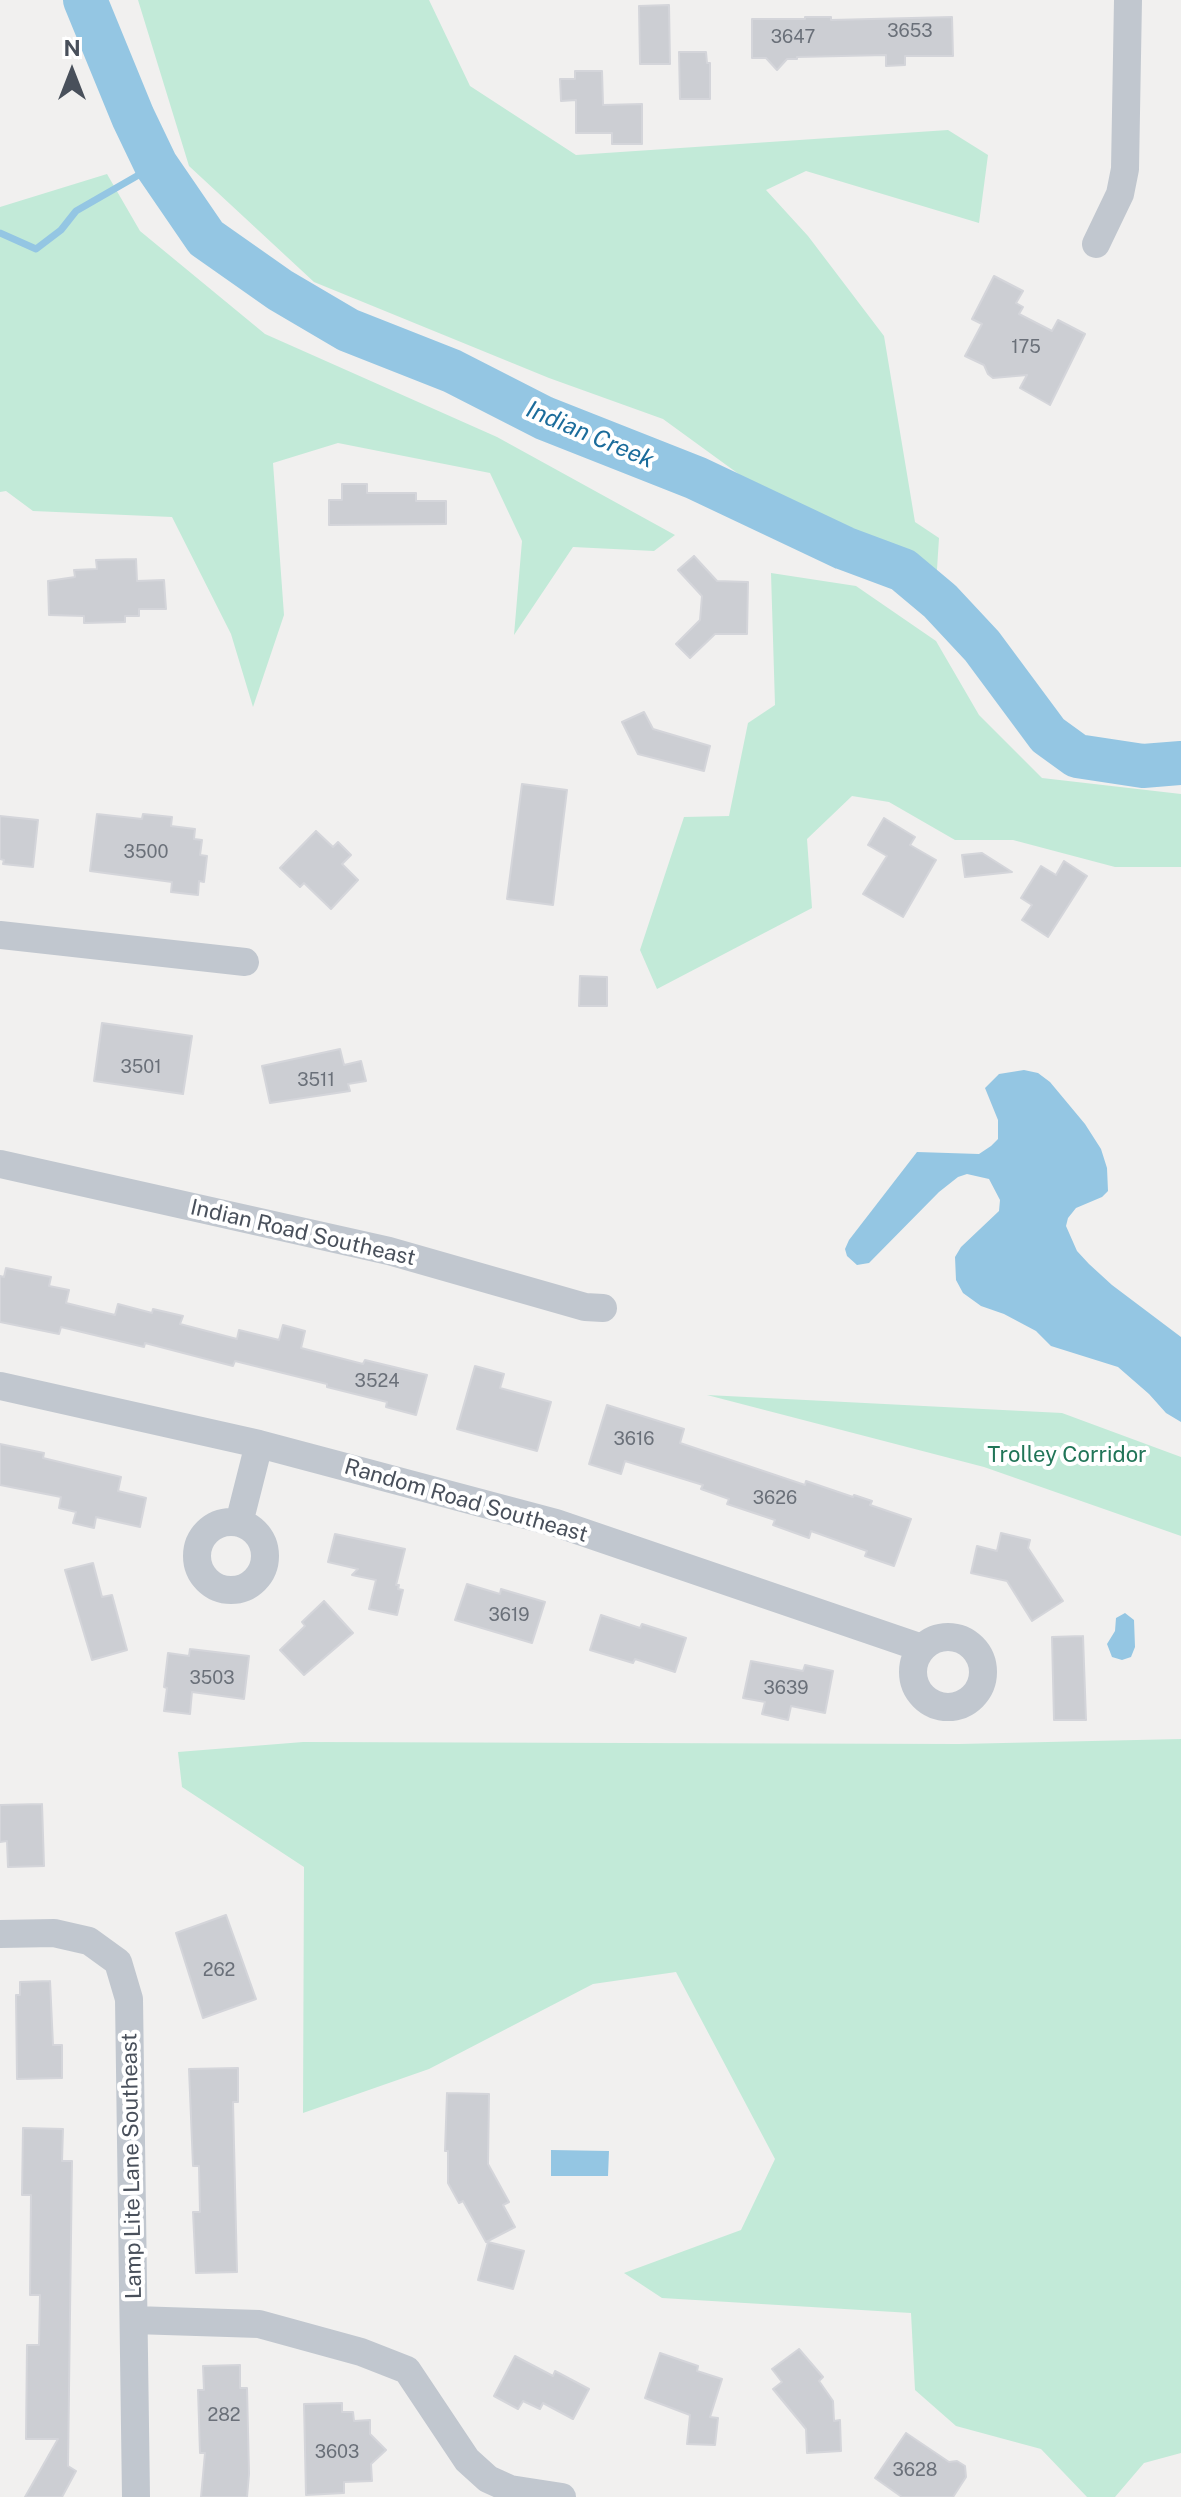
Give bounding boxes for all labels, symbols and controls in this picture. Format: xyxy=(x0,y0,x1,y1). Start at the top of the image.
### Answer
house number: 3653 xyxy=(887,20,933,42)
house number: 3647 xyxy=(771,26,815,48)
north arrow xyxy=(32,32,112,112)
text: N xyxy=(63,35,81,61)
house number: 175 xyxy=(1011,336,1041,358)
water label: Indian Creek xyxy=(522,395,658,475)
house number: 3500 xyxy=(124,841,168,863)
house number: 3501 xyxy=(120,1056,162,1078)
house number: 3511 xyxy=(297,1069,335,1091)
street label: Indian Road Southeast xyxy=(188,1194,418,1272)
house number: 3524 xyxy=(355,1370,399,1392)
house number: 3616 xyxy=(614,1428,654,1450)
park label: Trolley Corridor xyxy=(987,1442,1147,1468)
street label: Random Road Southeast xyxy=(341,1454,591,1548)
house number: 3626 xyxy=(753,1487,797,1509)
house number: 3619 xyxy=(489,1604,529,1626)
house number: 3503 xyxy=(189,1667,235,1689)
house number: 3639 xyxy=(764,1677,808,1699)
house number: 262 xyxy=(203,1959,235,1981)
street label: Lamp Lite Lane Southeast xyxy=(116,2033,148,2299)
house number: 282 xyxy=(207,2404,241,2426)
house number: 3603 xyxy=(315,2441,359,2463)
house number: 3628 xyxy=(893,2459,937,2481)

